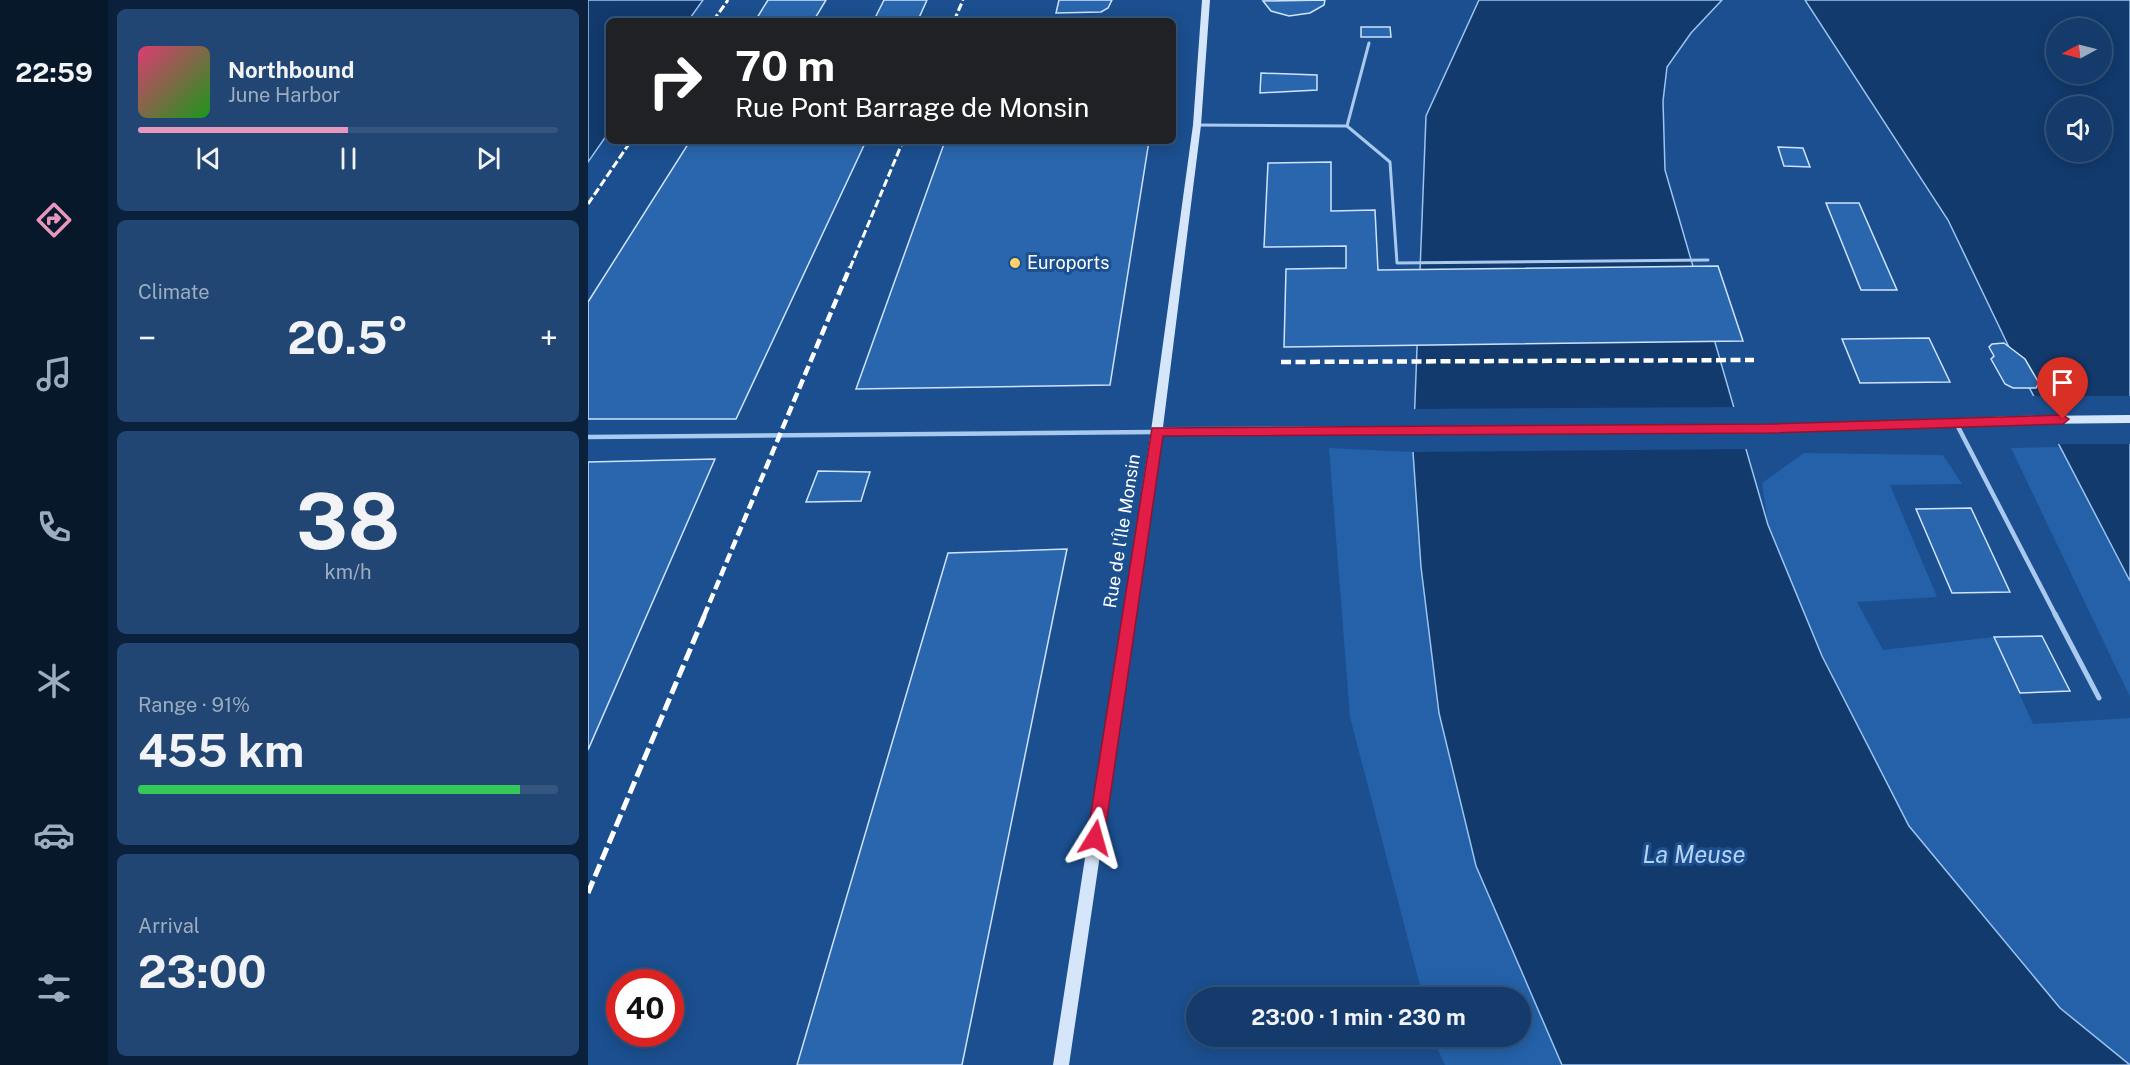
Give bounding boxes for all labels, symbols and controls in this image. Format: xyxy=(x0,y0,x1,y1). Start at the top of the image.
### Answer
north arrow xyxy=(2046,18,2112,84)
map controls xyxy=(2046,18,2112,162)
text: 70 m xyxy=(735,41,835,90)
icon: right xyxy=(636,42,714,120)
text: 22:59 xyxy=(15,56,93,88)
text: Northbound xyxy=(228,57,354,83)
text: June Harbor xyxy=(228,83,340,107)
text: Rue Pont Barrage de Monsin xyxy=(735,91,1089,123)
button: sound xyxy=(2046,96,2112,162)
icon: previous xyxy=(192,142,225,175)
icon: pause xyxy=(332,142,365,175)
icon: next xyxy=(472,142,505,175)
icon: directions xyxy=(33,199,75,241)
place label: Euroports xyxy=(1027,252,1109,273)
marker: Euroports xyxy=(1008,256,1022,270)
text: Climate xyxy=(138,280,210,304)
text: 20.5° xyxy=(287,311,409,364)
text: − xyxy=(138,319,156,357)
text: + xyxy=(540,319,558,357)
icon: music xyxy=(33,353,75,395)
pin xyxy=(2037,357,2088,419)
icon: arrive xyxy=(2046,366,2079,399)
street label: Rue de l'Île Monsin xyxy=(1099,452,1144,610)
text: 38 xyxy=(296,475,400,567)
icon: phone xyxy=(33,506,75,548)
text: km/h xyxy=(324,560,372,584)
icon: climate xyxy=(33,660,75,702)
text: Range · 91% xyxy=(138,693,250,717)
text: 455 km xyxy=(138,724,304,777)
position arrow xyxy=(1063,806,1127,870)
icon: car xyxy=(33,814,75,856)
water label: La Meuse xyxy=(1642,840,1746,868)
text: Arrival xyxy=(138,914,200,938)
text: 23:00 xyxy=(138,945,267,998)
icon: filters xyxy=(33,967,75,1009)
speed limit sign: 40 xyxy=(606,969,684,1047)
text: 23:00 · 1 min · 230 m xyxy=(1251,1004,1466,1030)

